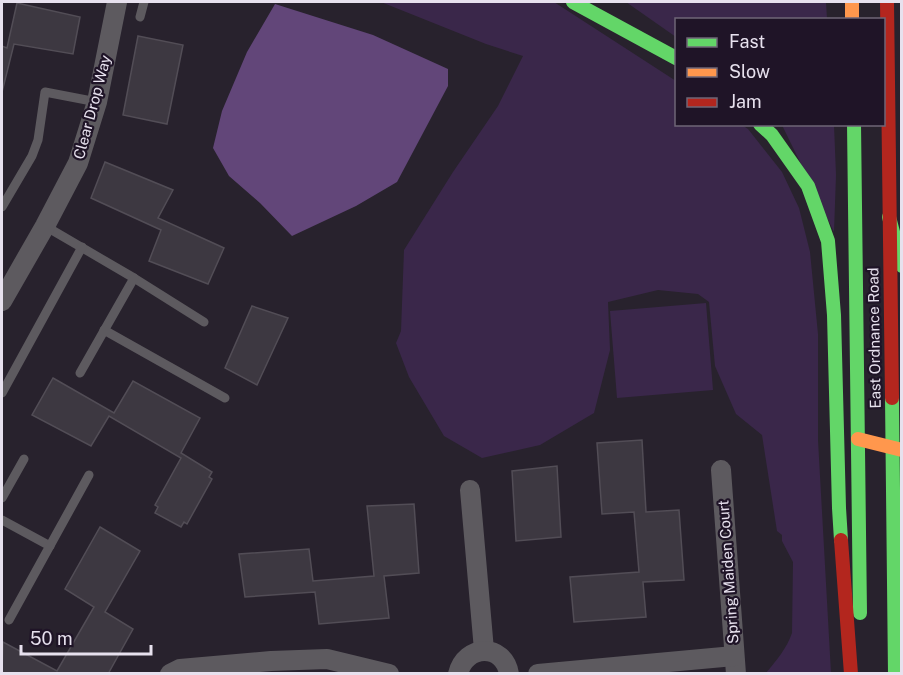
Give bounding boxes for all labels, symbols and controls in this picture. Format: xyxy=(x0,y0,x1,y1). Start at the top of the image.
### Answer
legend xyxy=(675,18,885,126)
text: Fast xyxy=(729,31,765,52)
street label: Clear Drop Way xyxy=(70,53,114,161)
text: Slow xyxy=(729,61,770,82)
text: Jam xyxy=(729,91,762,112)
street label: East Ordnance Road xyxy=(864,267,884,409)
street label: Spring Maiden Court xyxy=(714,499,742,645)
scale bar xyxy=(21,618,152,656)
text: 50 m xyxy=(30,628,73,649)

